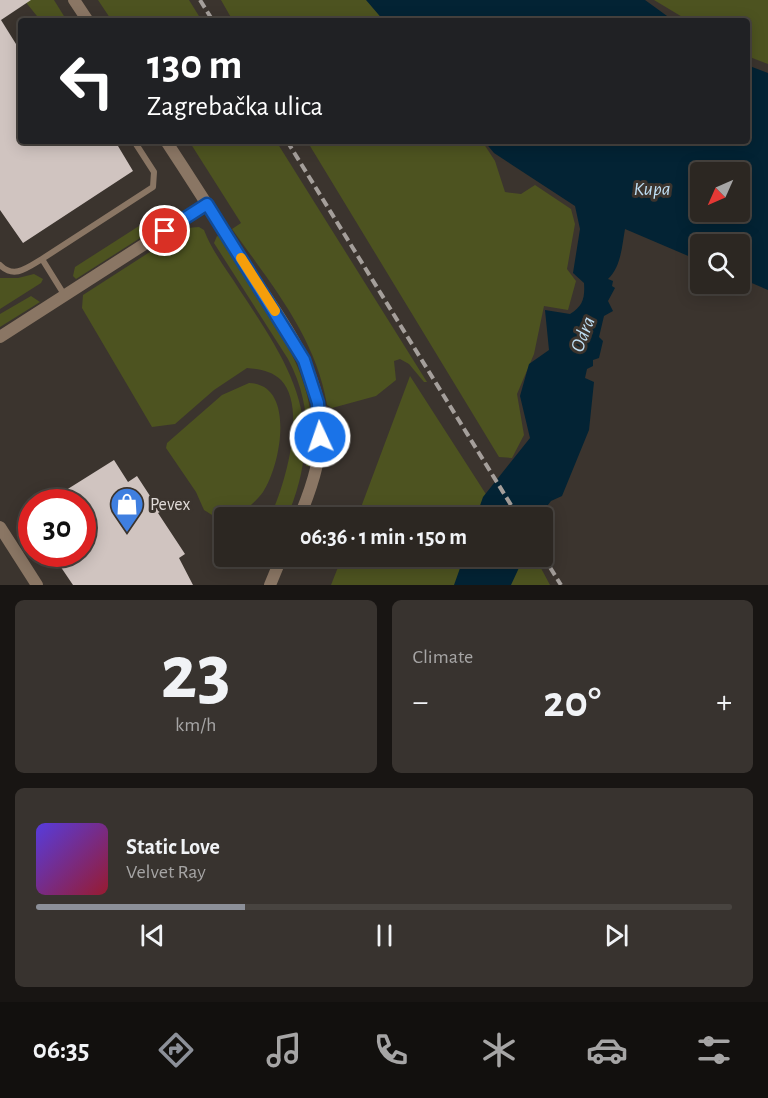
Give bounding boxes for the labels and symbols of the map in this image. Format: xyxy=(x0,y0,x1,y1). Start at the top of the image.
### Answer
north arrow xyxy=(690,162,750,222)
water label: Kupa xyxy=(633,179,671,199)
pin xyxy=(139,205,190,256)
water label: Odra xyxy=(567,314,599,355)
position arrow xyxy=(288,405,352,469)
shop icon: Pevex xyxy=(109,486,145,533)
speed limit sign: 30 xyxy=(18,489,96,567)
place label: Pevex xyxy=(150,496,191,514)

